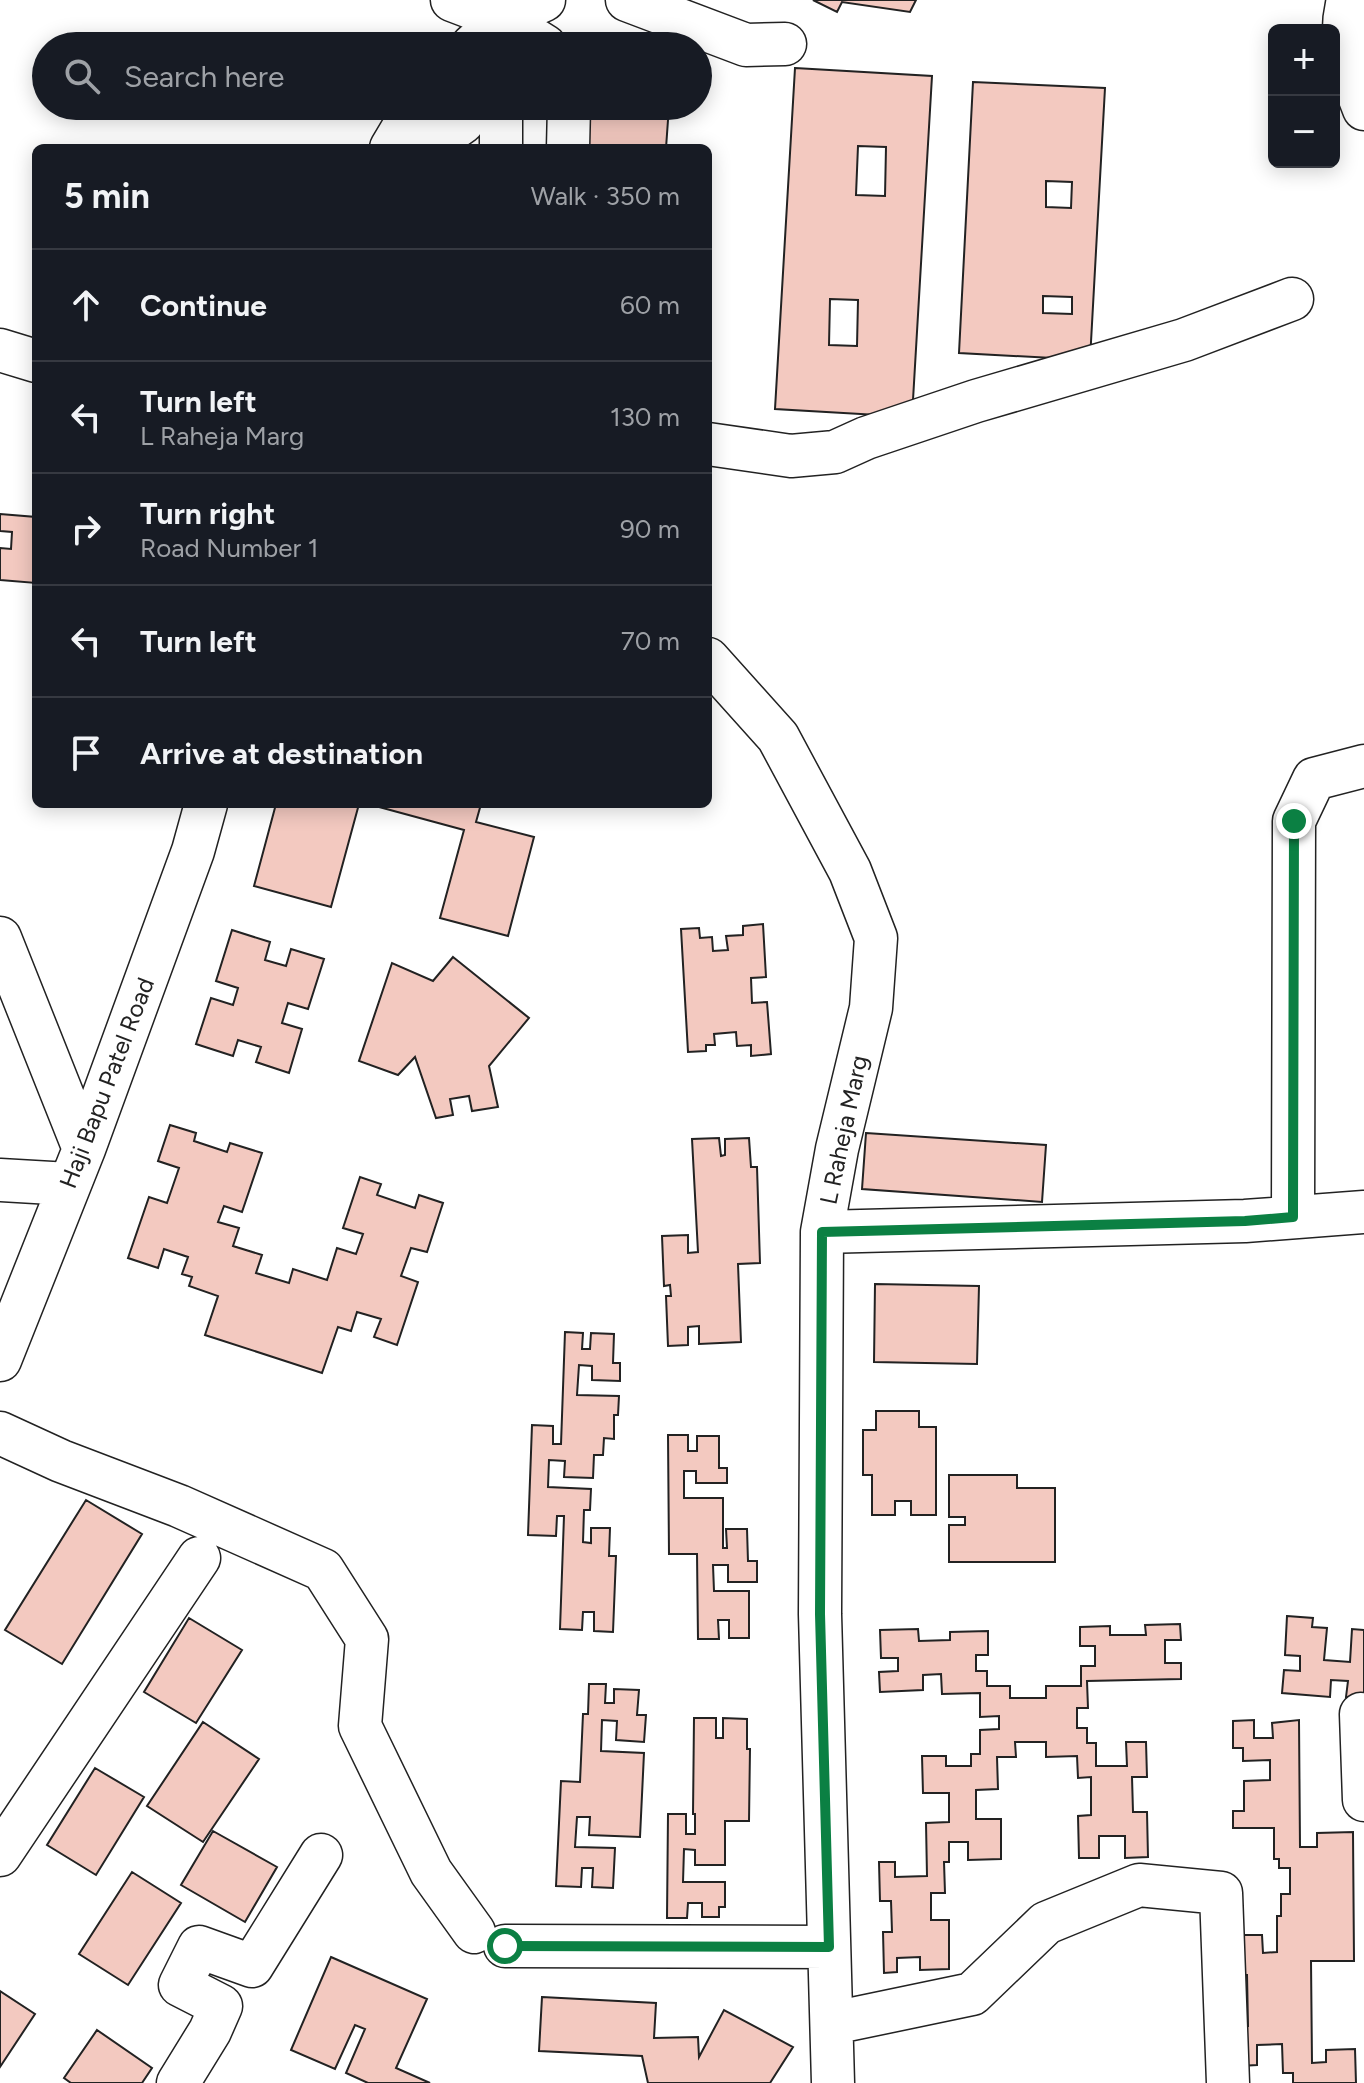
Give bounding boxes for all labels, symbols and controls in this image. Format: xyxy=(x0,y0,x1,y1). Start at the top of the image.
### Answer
map controls xyxy=(1268,24,1340,168)
button: + xyxy=(1268,24,1340,96)
search box xyxy=(32,32,712,120)
icon: search xyxy=(60,54,104,98)
text: Search here xyxy=(124,58,284,95)
button: − xyxy=(1268,96,1340,168)
text: 5 min xyxy=(64,176,150,217)
text: Walk · 350 m xyxy=(531,180,680,212)
icon: ahead xyxy=(64,283,108,327)
text: Continue xyxy=(140,287,267,324)
text: 60 m xyxy=(620,289,680,321)
text: Turn left xyxy=(140,383,257,420)
icon: left xyxy=(64,395,108,439)
text: 130 m xyxy=(610,401,680,433)
text: L Raheja Marg xyxy=(140,420,304,452)
text: Turn right xyxy=(140,495,275,532)
icon: right xyxy=(64,507,108,551)
text: 90 m xyxy=(620,513,680,545)
text: Road Number 1 xyxy=(140,532,318,564)
icon: left xyxy=(64,619,108,663)
text: Turn left xyxy=(140,623,257,660)
text: 70 m xyxy=(621,625,680,657)
icon: arrive xyxy=(64,731,108,775)
text: Arrive at destination xyxy=(140,735,423,772)
route end xyxy=(1276,803,1312,839)
street label: Haji Bapu Patel Road xyxy=(53,973,160,1192)
street label: L Raheja Marg xyxy=(814,1053,873,1207)
route start xyxy=(487,1928,523,1964)

